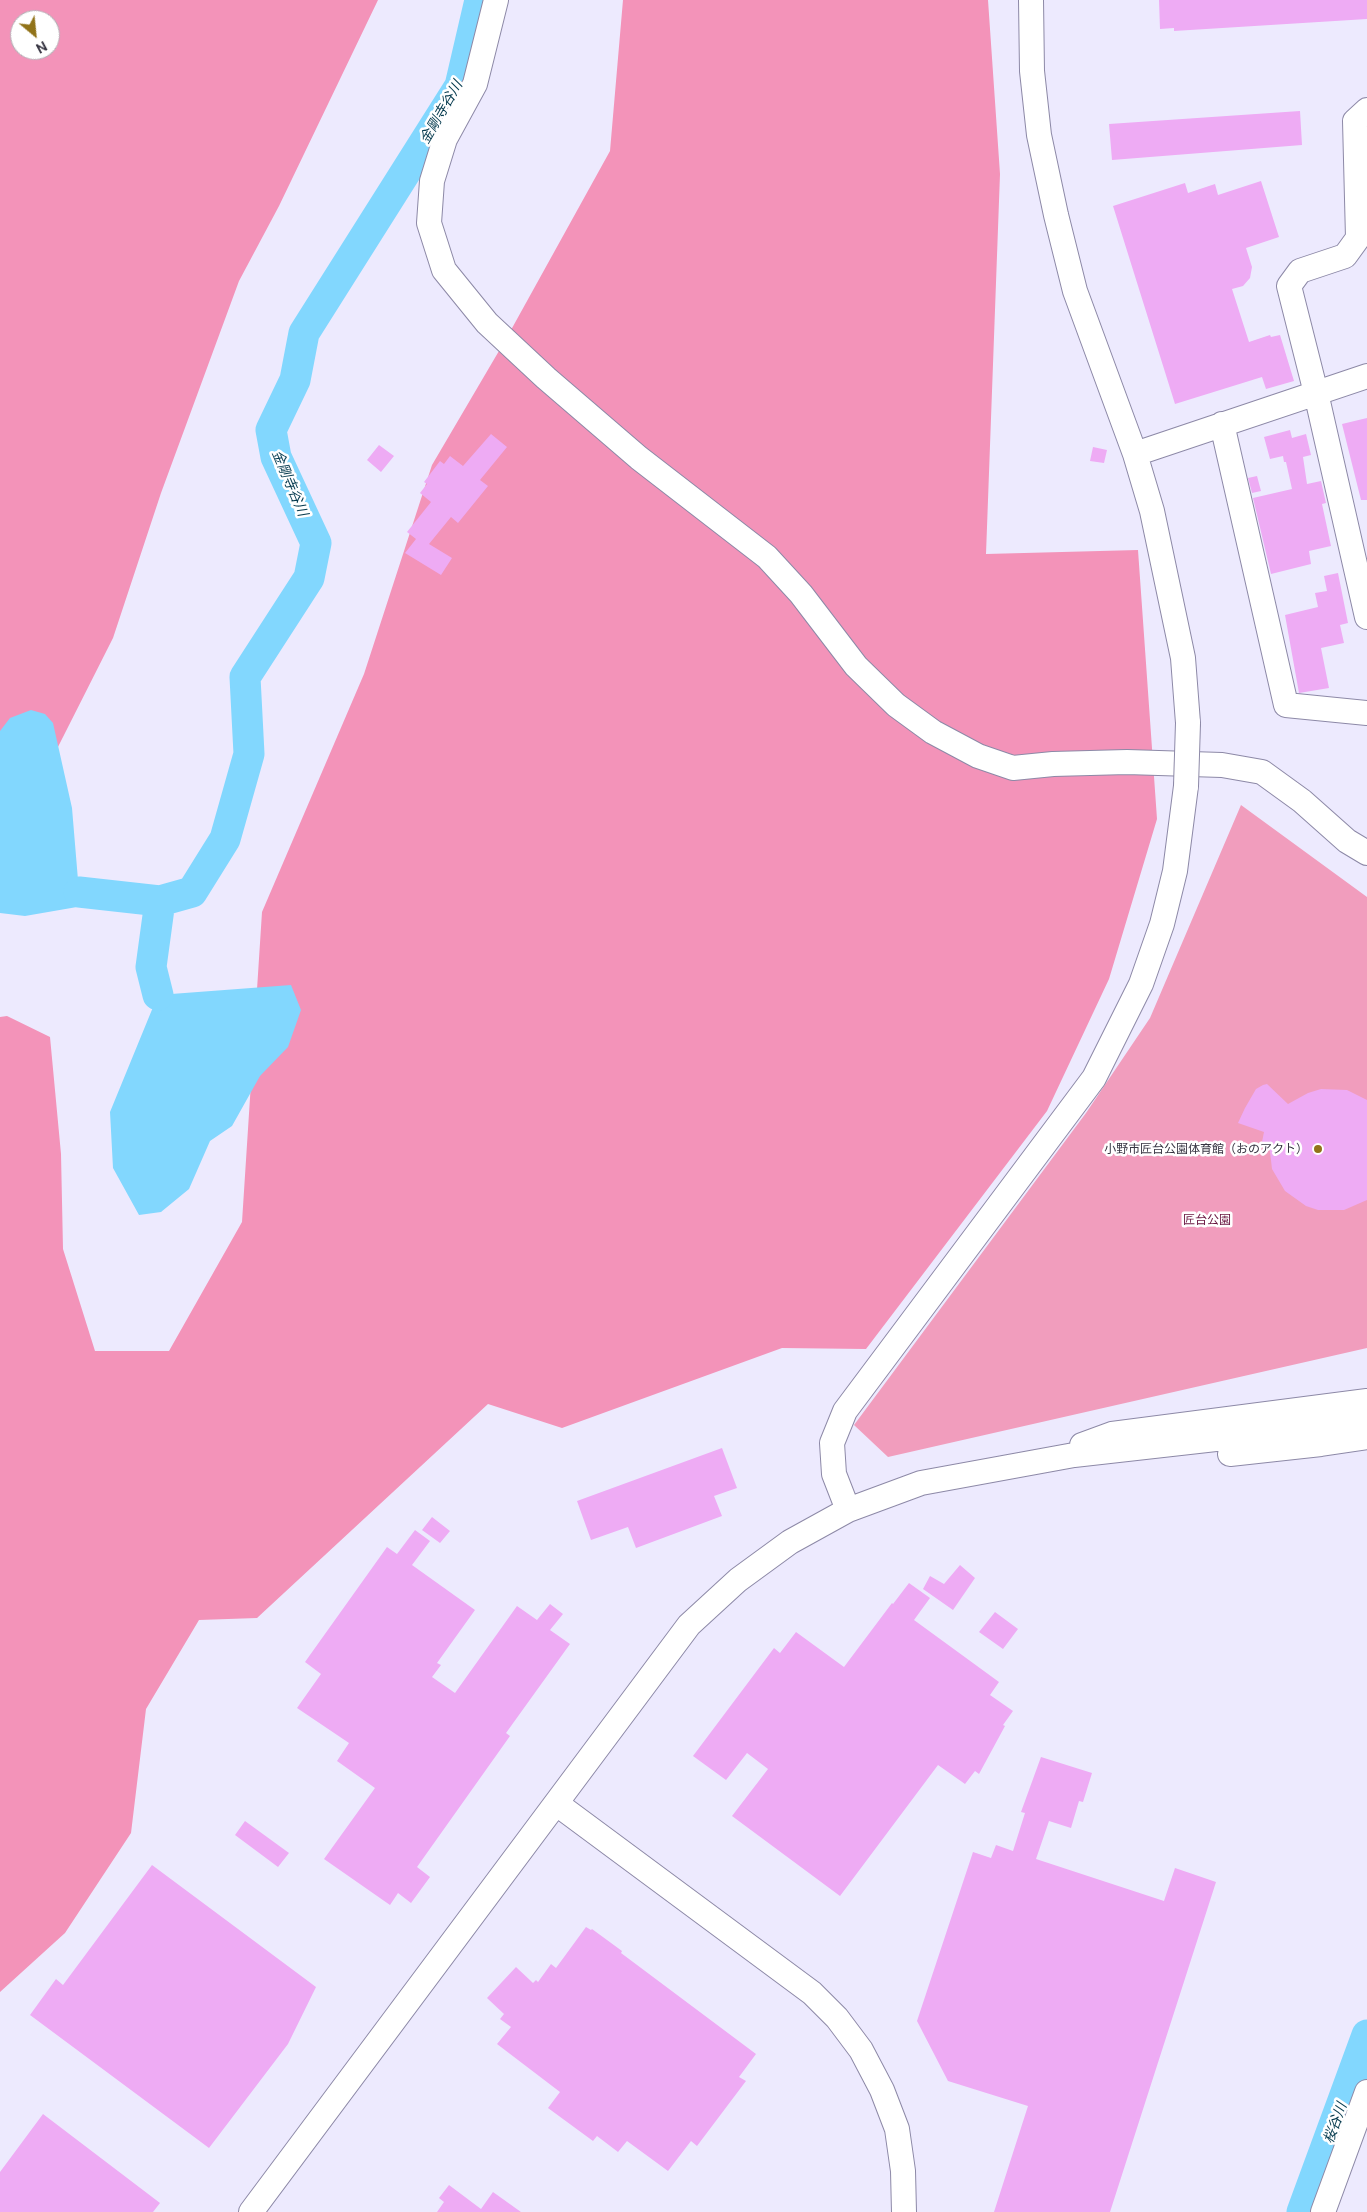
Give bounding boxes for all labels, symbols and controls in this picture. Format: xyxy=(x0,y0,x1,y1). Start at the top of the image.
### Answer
north arrow xyxy=(10,10,60,60)
text: N xyxy=(33,38,50,57)
water label: 金剛寺谷川 xyxy=(416,77,466,147)
water label: 金剛寺谷川 xyxy=(269,448,311,518)
place label: 小野市匠台公園体育館（おのアクト） xyxy=(1104,1142,1308,1156)
marker: 小野市匠台公園体育館（おのアクト） xyxy=(1312,1143,1324,1155)
park label: 匠台公園 xyxy=(1183,1213,1231,1227)
water label: 桜谷川 xyxy=(1320,2100,1350,2146)

